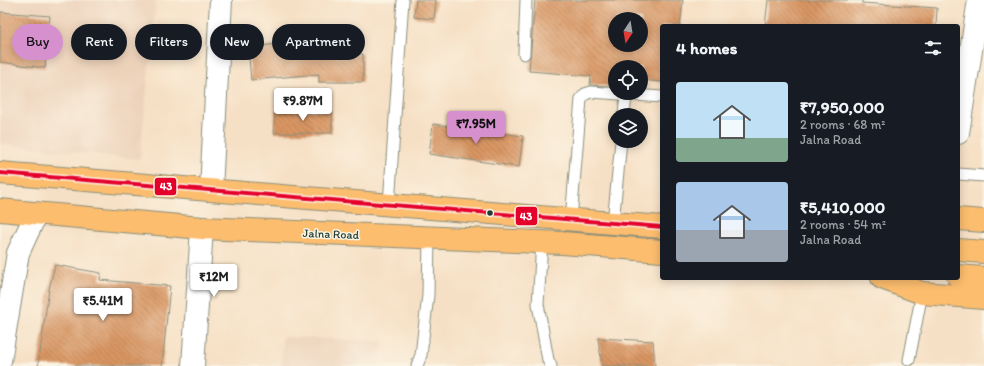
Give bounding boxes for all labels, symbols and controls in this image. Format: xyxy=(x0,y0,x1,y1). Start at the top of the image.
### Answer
north arrow xyxy=(608,12,648,52)
map controls xyxy=(608,12,648,148)
chip: Buy xyxy=(12,24,63,60)
chip: Rent xyxy=(71,24,127,60)
chip: Filters xyxy=(135,24,202,60)
chip: New xyxy=(210,24,264,60)
chip: Apartment xyxy=(272,24,365,60)
icon: filters xyxy=(922,37,944,59)
text: 4 homes xyxy=(676,38,737,58)
button: locate xyxy=(608,60,648,100)
pin: ₹9.87M xyxy=(270,88,336,122)
text: ₹9.87M xyxy=(283,93,323,108)
text: ₹7,950,000 xyxy=(800,97,885,117)
icon: home xyxy=(708,98,756,146)
button: layers xyxy=(608,108,648,148)
pin: ₹7.95M xyxy=(443,111,509,145)
text: ₹7.95M xyxy=(456,116,496,131)
text: 2 rooms · 68 m² xyxy=(800,117,885,132)
text: Jalna Road xyxy=(800,132,861,147)
line badge: 43 xyxy=(154,177,177,196)
text: 43 xyxy=(160,180,172,193)
text: ₹5,410,000 xyxy=(800,197,885,217)
icon: home xyxy=(708,198,756,246)
line badge: 43 xyxy=(515,206,538,226)
unlabelled marker xyxy=(485,208,495,218)
text: 43 xyxy=(520,210,532,223)
text: 2 rooms · 54 m² xyxy=(800,217,886,232)
street label: Jalna Road xyxy=(302,226,360,242)
text: Jalna Road xyxy=(800,232,861,247)
pin: ₹12M xyxy=(190,264,238,298)
text: ₹12M xyxy=(199,269,229,284)
pin: ₹5.41M xyxy=(70,288,136,322)
text: ₹5.41M xyxy=(83,293,123,308)

